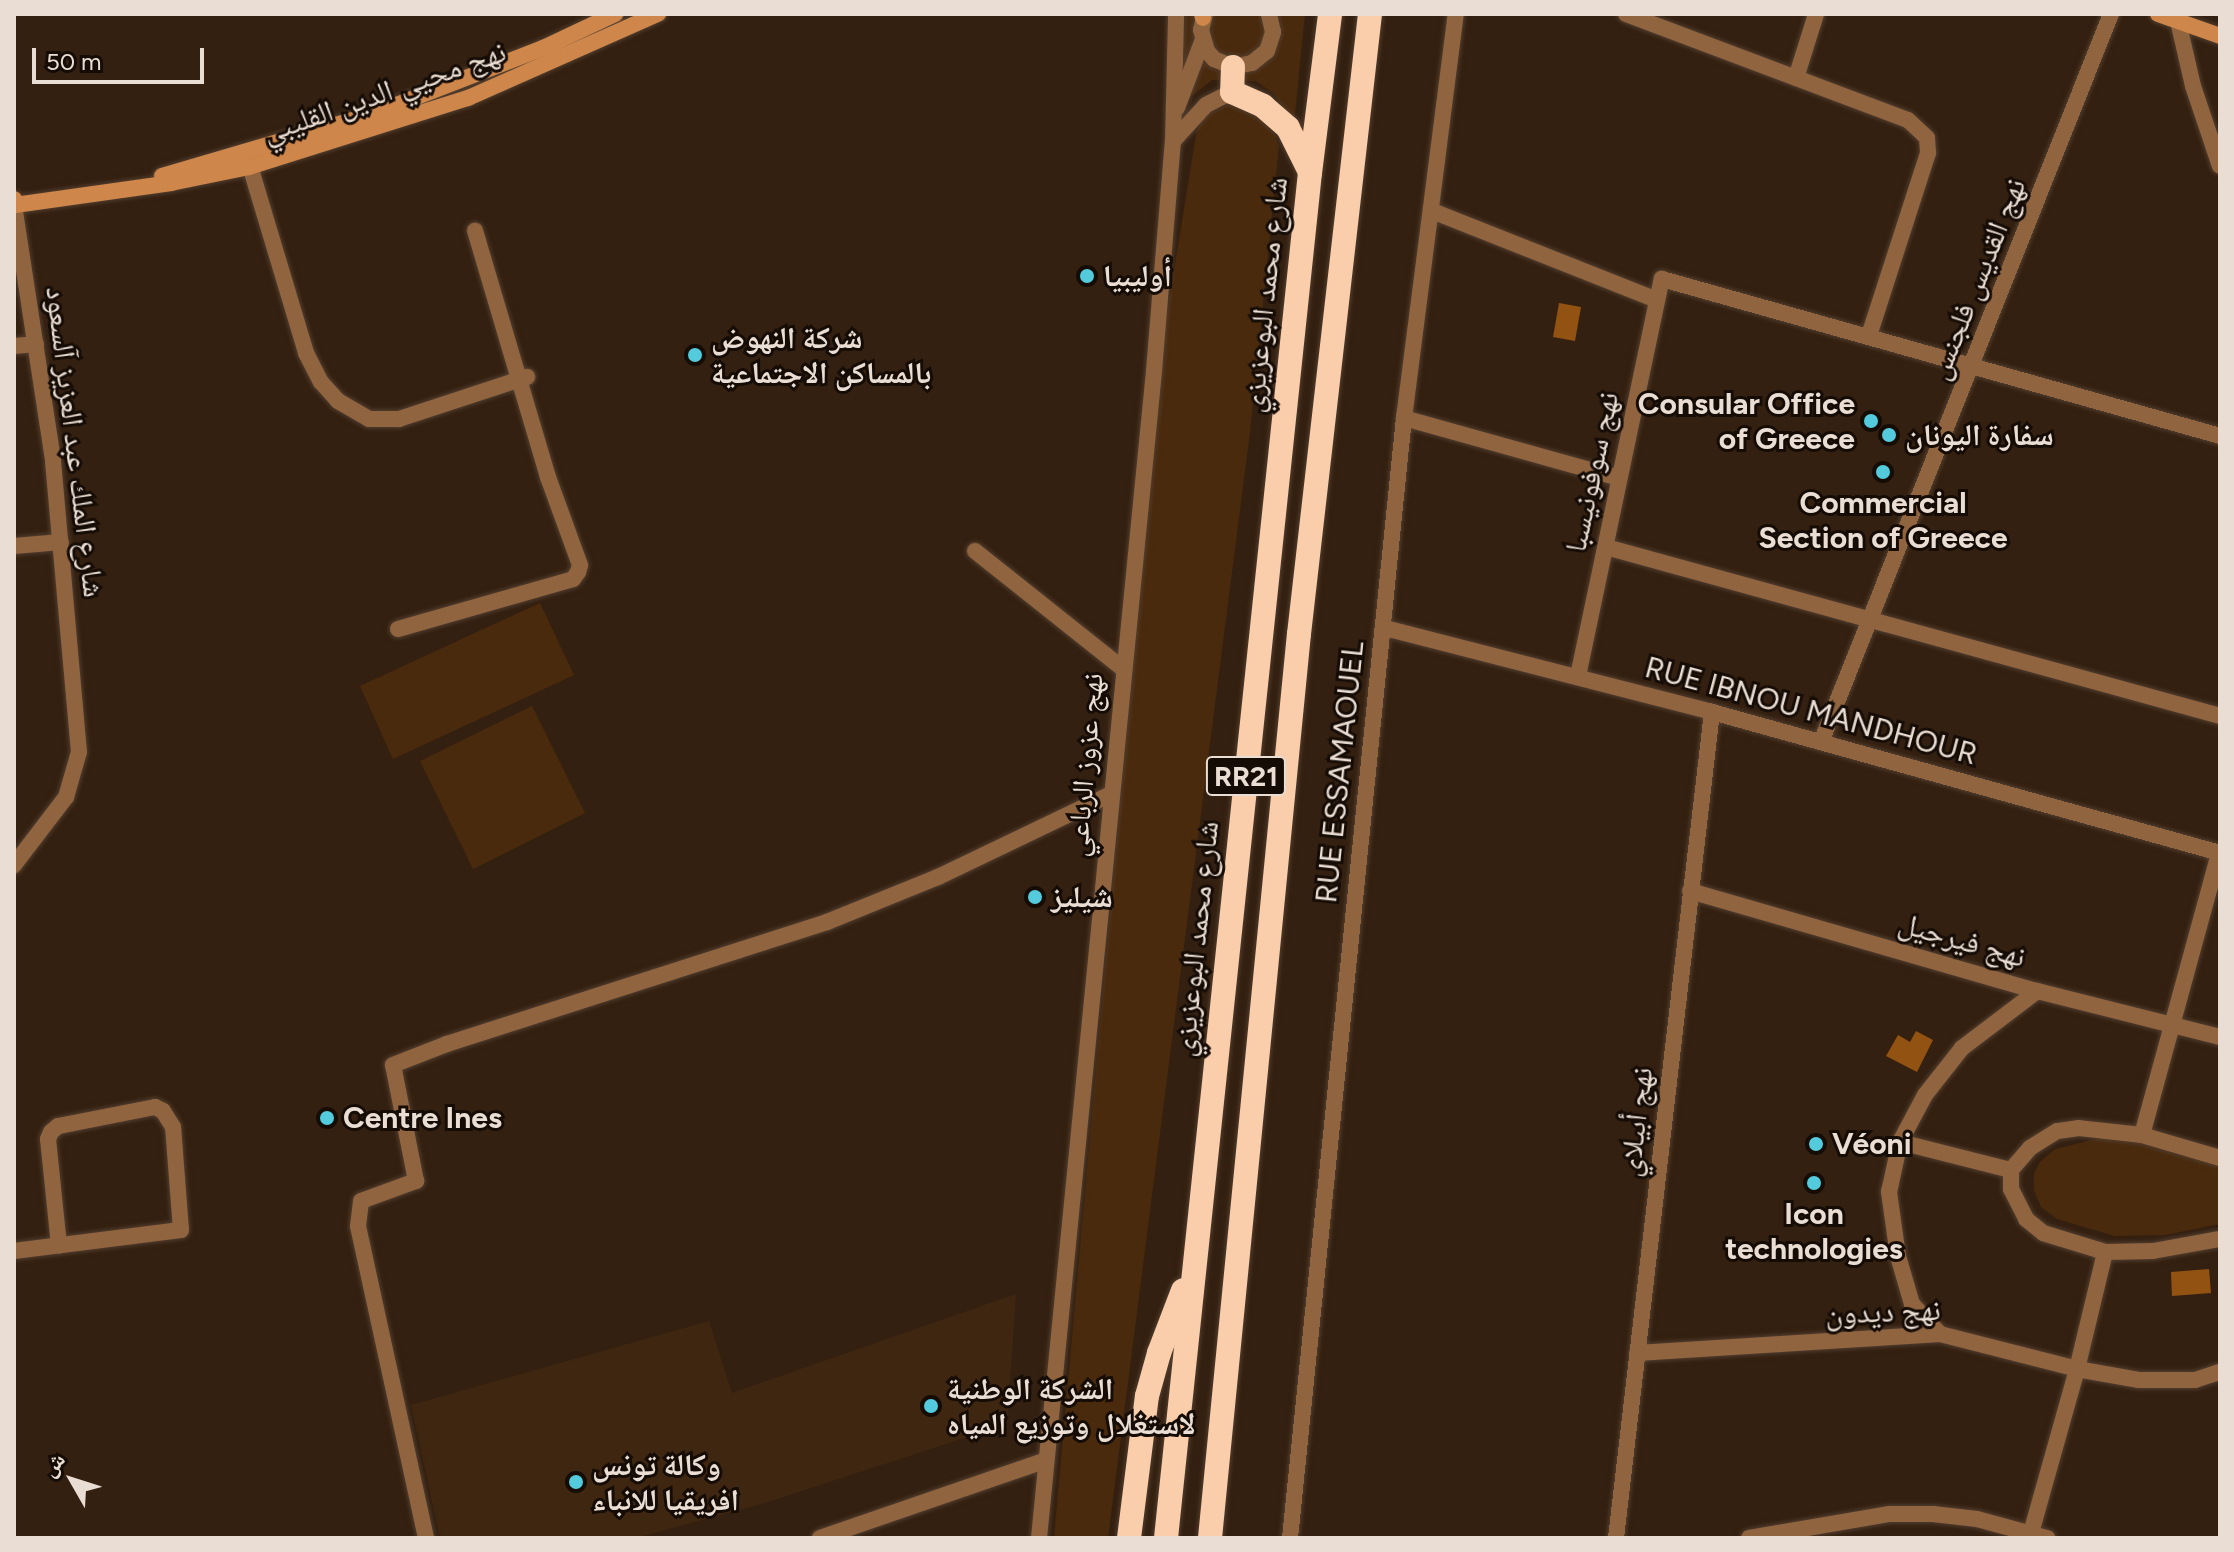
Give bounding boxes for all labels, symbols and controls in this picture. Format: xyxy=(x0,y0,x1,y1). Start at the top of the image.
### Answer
scale bar xyxy=(36,32,208,82)
street label: نهج محيي الدين القليبي xyxy=(258,33,510,151)
text: 50 m xyxy=(46,47,102,76)
street label: نهج القديس فلجنس xyxy=(1920,173,2034,385)
street label: شارع محمد البوعزيزي xyxy=(1235,175,1295,415)
place label: أوليبيا xyxy=(1103,258,1172,294)
marker: أوليبيا xyxy=(1078,267,1096,285)
street label: شارع الملك عبد العزيز آلسعود xyxy=(38,285,112,599)
place label: شركة النهوض بالمساكن الاجتماعية xyxy=(711,320,931,390)
marker: شركة النهوض بالمساكن الاجتماعية xyxy=(686,346,704,364)
place label: Consular Office of Greece xyxy=(1638,386,1855,456)
street label: نهج سوفونيسبا xyxy=(1557,389,1627,555)
marker: Consular Office of Greece xyxy=(1862,412,1880,430)
place label: سفارة اليونان xyxy=(1905,417,2054,453)
marker: سفارة اليونان xyxy=(1880,426,1898,444)
marker: Commercial Section of Greece xyxy=(1874,463,1892,481)
place label: Commercial Section of Greece xyxy=(1759,485,2007,556)
street label: RUE ESSAMAOUEL xyxy=(1308,639,1372,905)
street label: RUE IBNOU MANDHOUR xyxy=(1641,649,1981,773)
street label: نهج عزوز الرباعي xyxy=(1059,671,1111,859)
road number: RR21 xyxy=(1204,752,1288,800)
street label: شارع محمد البوعزيزي xyxy=(1166,819,1226,1059)
place label: شيليز xyxy=(1051,879,1113,915)
marker: شيليز xyxy=(1026,888,1044,906)
street label: نهج فيرجيل xyxy=(1894,905,2030,975)
street label: نهج أبيلاي xyxy=(1611,1065,1661,1179)
place label: Centre Ines xyxy=(343,1100,502,1136)
marker: Centre Ines xyxy=(318,1109,336,1127)
place label: Véoni xyxy=(1832,1126,1911,1162)
marker: Véoni xyxy=(1807,1135,1825,1153)
marker: Icon technologies xyxy=(1805,1174,1823,1192)
place label: Icon technologies xyxy=(1725,1196,1903,1266)
street label: نهج ديدون xyxy=(1825,1292,1941,1332)
place label: الشركة الوطنية لاستغلال وتوزيع المياه xyxy=(947,1371,1196,1442)
marker: الشركة الوطنية لاستغلال وتوزيع المياه xyxy=(922,1397,940,1415)
north arrow xyxy=(32,1440,112,1520)
text: ش xyxy=(35,1447,71,1482)
place label: وكالة تونس افريقيا للانباء xyxy=(592,1447,739,1518)
marker: وكالة تونس افريقيا للانباء xyxy=(567,1473,585,1491)

